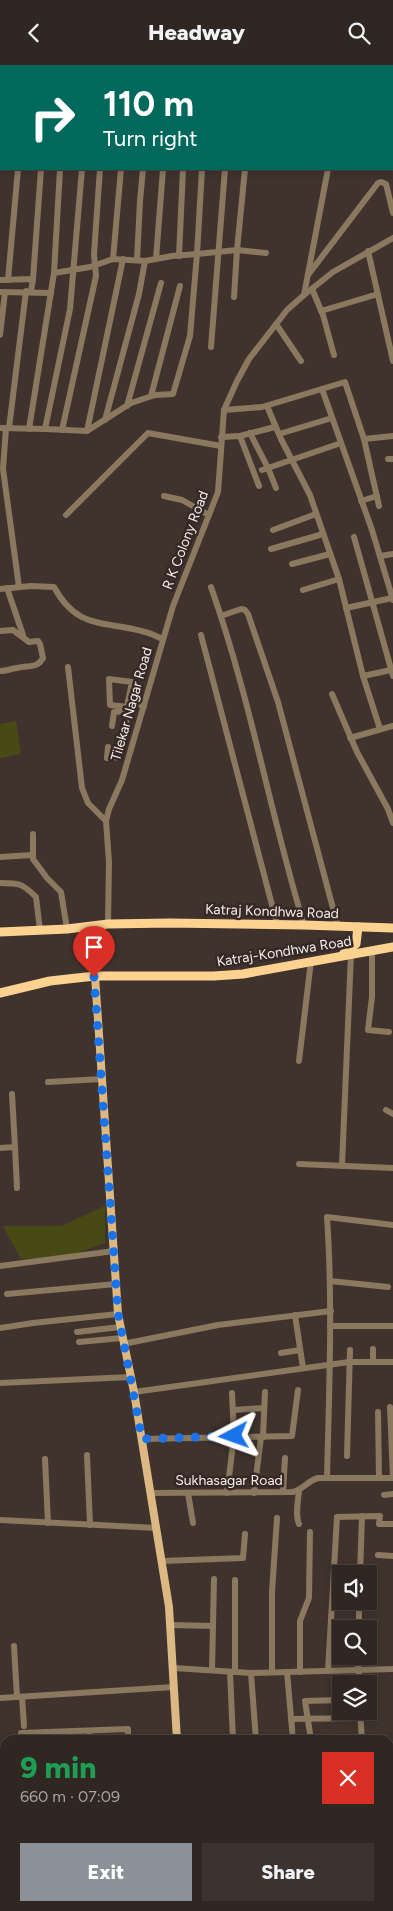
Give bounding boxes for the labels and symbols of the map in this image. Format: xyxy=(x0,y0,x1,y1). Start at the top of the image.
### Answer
street label: R K Colony Road xyxy=(159,488,212,592)
street label: Tilekar Nagar Road xyxy=(107,645,156,763)
street label: Katraj Kondhwa Road xyxy=(205,901,339,922)
pin xyxy=(73,926,115,977)
street label: Katraj-Kondhwa Road xyxy=(215,932,353,971)
position arrow xyxy=(207,1409,259,1461)
street label: Sukhasagar Road xyxy=(175,1472,283,1489)

